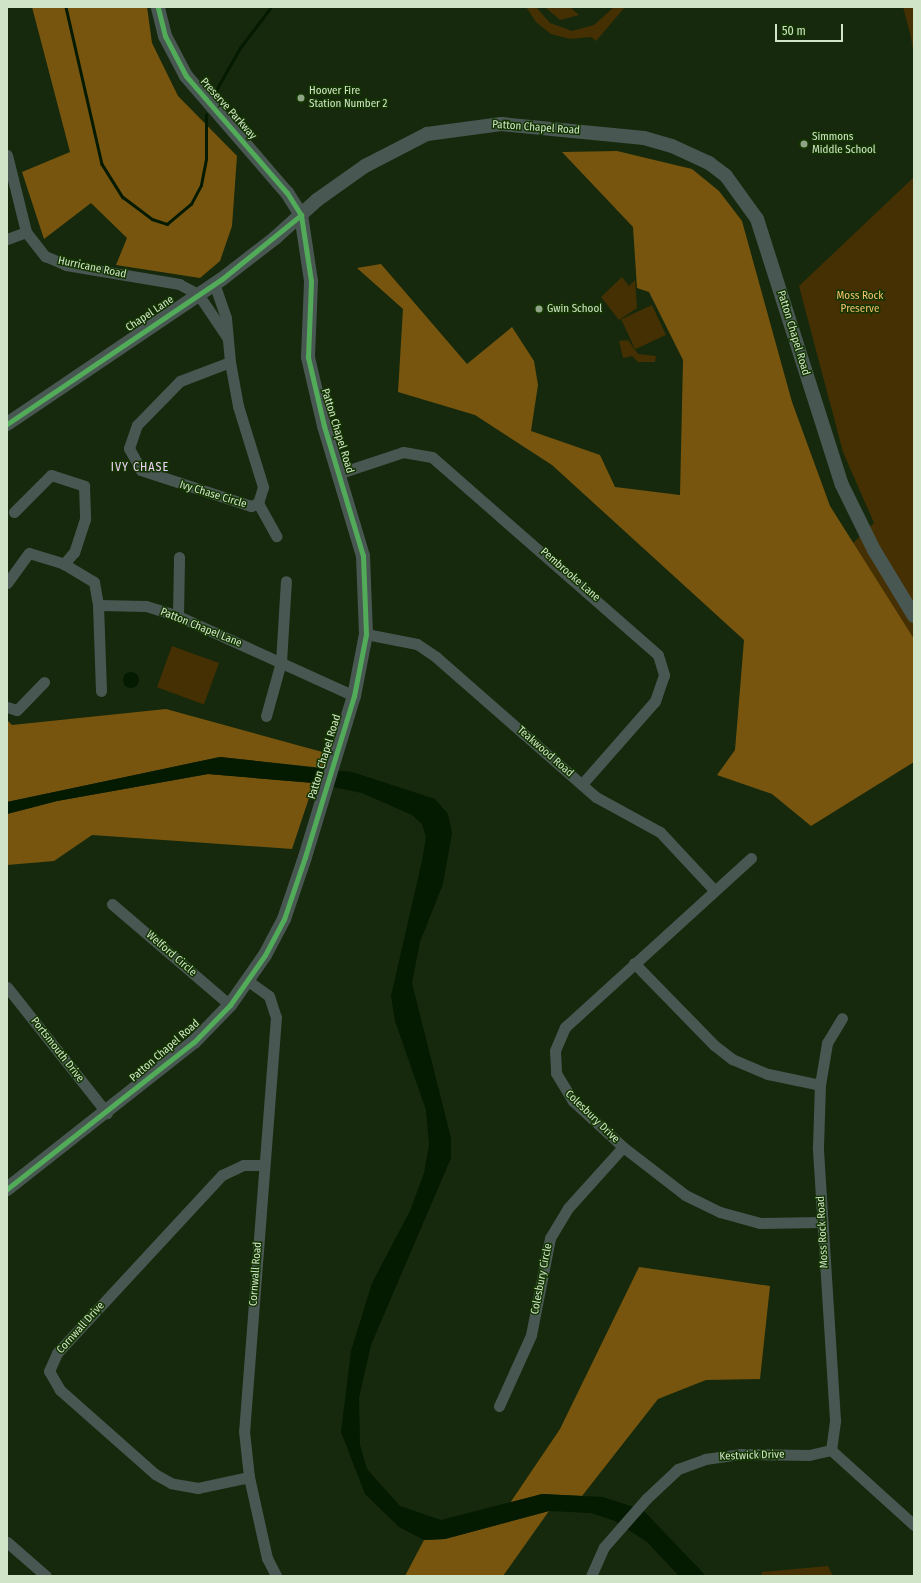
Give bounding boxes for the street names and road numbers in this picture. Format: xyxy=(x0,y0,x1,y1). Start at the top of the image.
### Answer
street label: Preserve Parkway xyxy=(197,76,259,142)
street label: Patton Chapel Road xyxy=(492,118,580,138)
street label: Hurricane Road xyxy=(57,254,127,282)
street label: Patton Chapel Road xyxy=(774,289,812,377)
street label: Chapel Lane xyxy=(124,293,176,335)
street label: Patton Chapel Road xyxy=(318,387,356,475)
street label: Ivy Chase Circle xyxy=(178,479,248,511)
street label: Pembrooke Lane xyxy=(537,546,603,604)
street label: Patton Chapel Lane xyxy=(158,606,244,650)
street label: Patton Chapel Road xyxy=(306,713,344,801)
street label: Teakwood Road xyxy=(514,724,576,780)
street label: Welford Circle xyxy=(143,929,199,979)
street label: Portsmouth Drive xyxy=(28,1015,86,1085)
street label: Patton Chapel Road xyxy=(127,1017,203,1085)
street label: Colesbury Drive xyxy=(562,1088,622,1146)
street label: Moss Rock Road xyxy=(815,1196,831,1268)
street label: Cornwall Road xyxy=(247,1241,265,1307)
street label: Colesbury Circle xyxy=(529,1242,555,1316)
street label: Cornwall Drive xyxy=(54,1300,108,1356)
street label: Kestwick Drive xyxy=(719,1448,785,1464)

